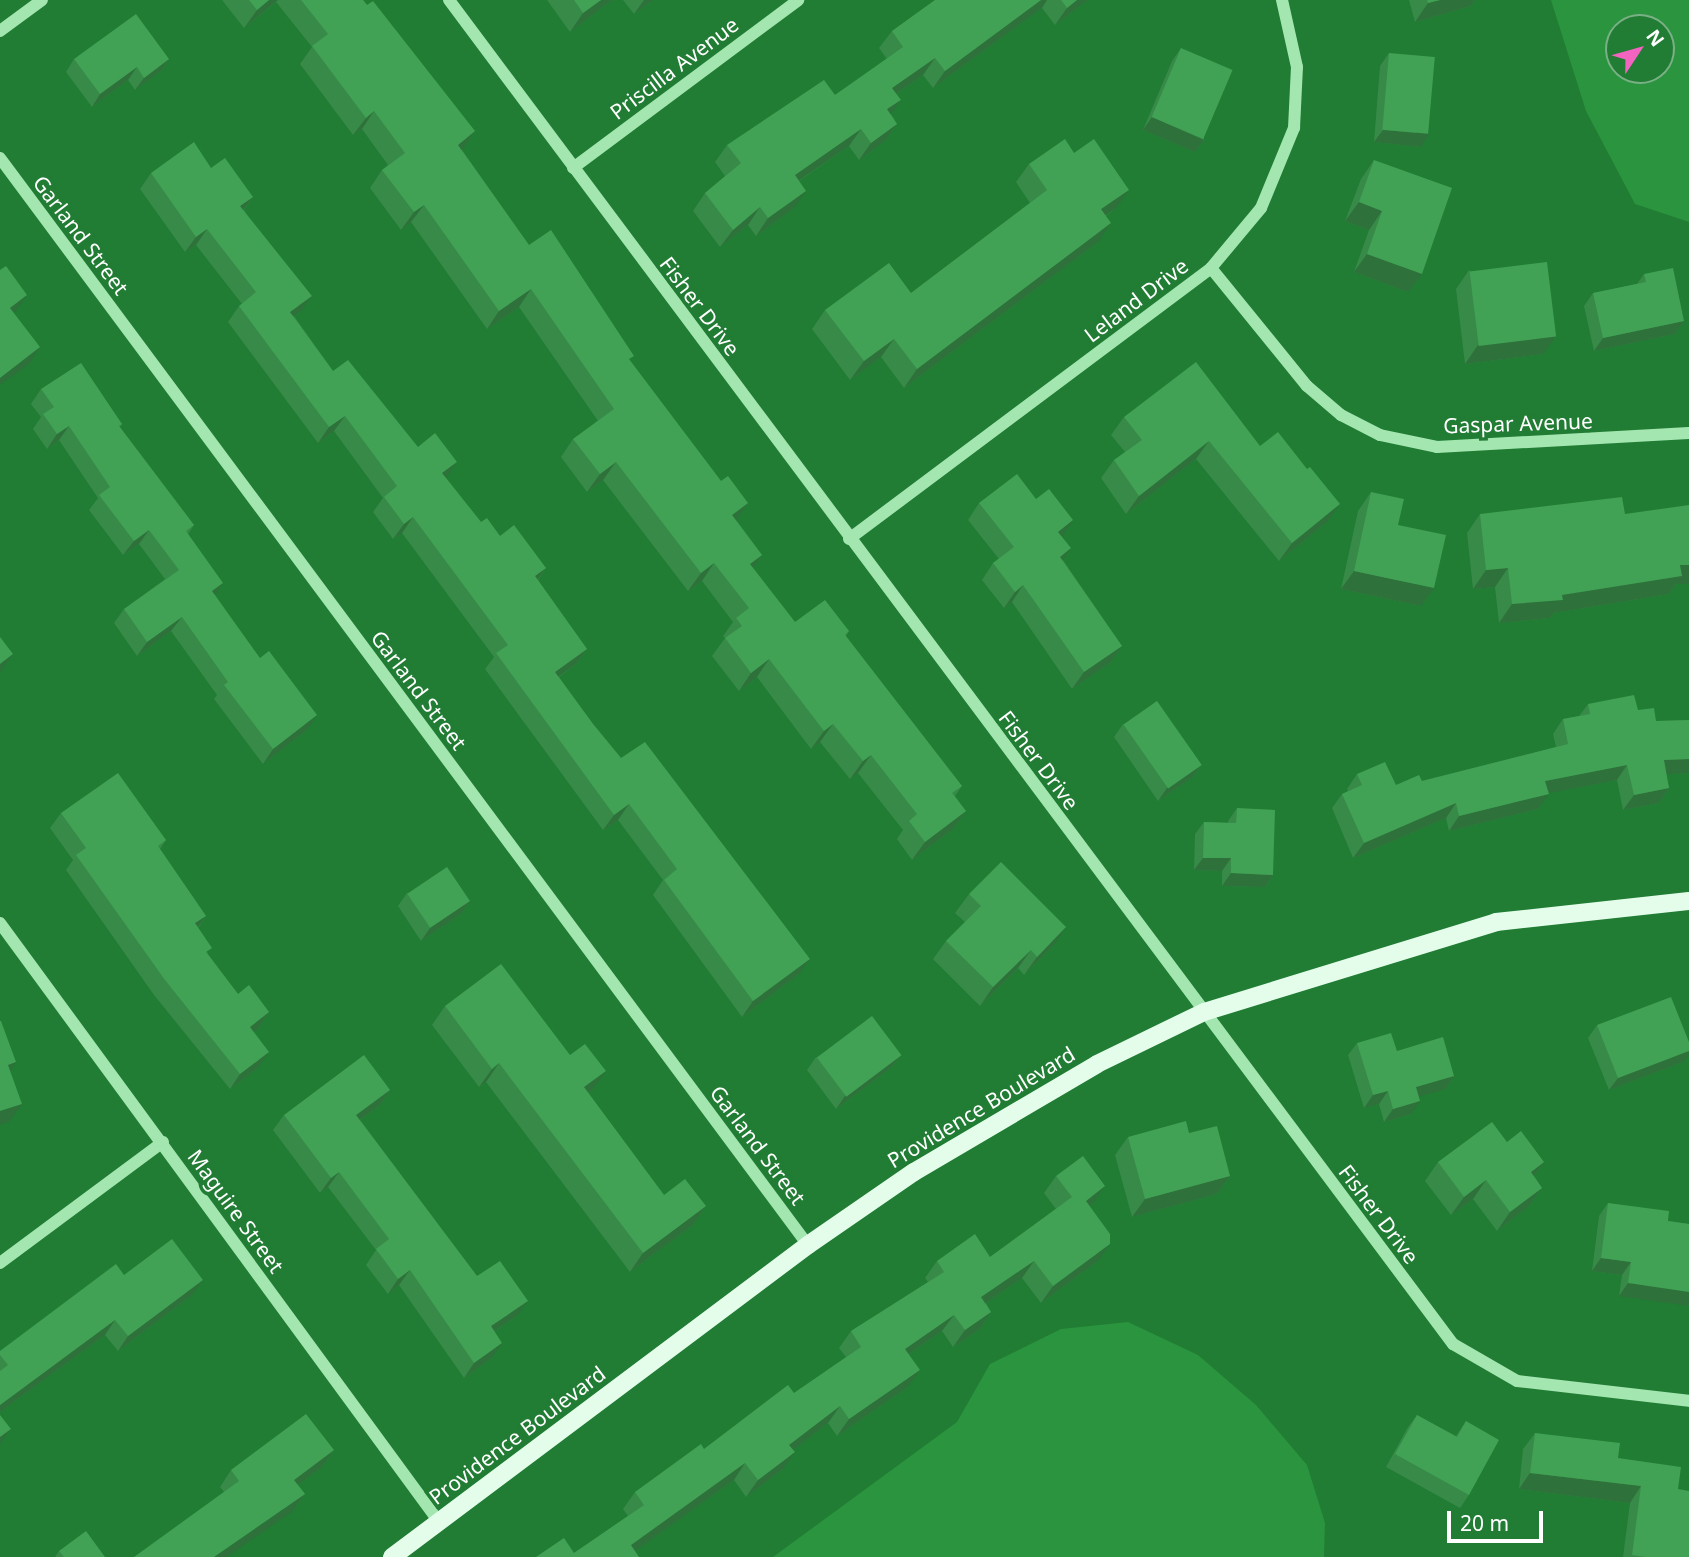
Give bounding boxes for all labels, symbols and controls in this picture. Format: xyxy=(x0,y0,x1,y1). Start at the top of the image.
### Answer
street label: Priscilla Avenue xyxy=(605,12,743,124)
north arrow xyxy=(1605,14,1675,84)
text: N xyxy=(1640,24,1670,52)
street label: Garland Street xyxy=(28,170,134,300)
street label: Fisher Drive xyxy=(655,252,745,360)
street label: Leland Drive xyxy=(1079,253,1193,347)
street label: Gaspar Avenue xyxy=(1443,408,1593,438)
street label: Garland Street xyxy=(366,625,472,755)
street label: Fisher Drive xyxy=(994,706,1084,814)
street label: Providence Boulevard xyxy=(883,1041,1079,1173)
street label: Garland Street xyxy=(705,1080,811,1210)
street label: Maguire Street xyxy=(183,1144,289,1278)
street label: Fisher Drive xyxy=(1334,1160,1424,1268)
street label: Providence Boulevard xyxy=(424,1360,610,1510)
scale bar xyxy=(1451,1498,1547,1542)
text: 20 m xyxy=(1460,1509,1509,1537)

